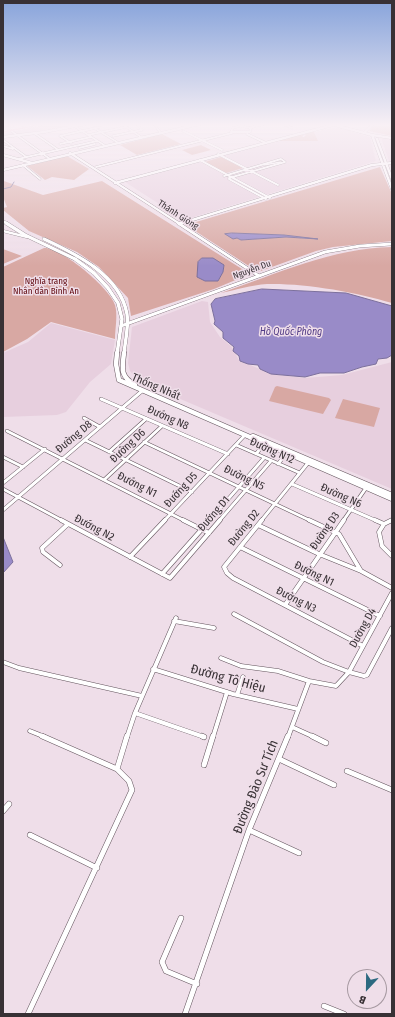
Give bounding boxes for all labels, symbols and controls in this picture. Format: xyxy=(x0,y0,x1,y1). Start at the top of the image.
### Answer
street label: Thánh Gióng xyxy=(156,198,200,232)
street label: Nguyễn Du xyxy=(232,258,272,282)
park label: Nghĩa trang Nhân dân Bình An xyxy=(13,276,79,297)
water label: Hồ Quốc Phòng xyxy=(260,326,322,338)
street label: Thống Nhất xyxy=(130,371,182,403)
street label: Đướng N8 xyxy=(145,403,191,433)
street label: Đường D8 xyxy=(53,418,95,456)
street label: Đường D6 xyxy=(108,426,148,466)
street label: Đường N12 xyxy=(248,435,296,467)
street label: Đường N5 xyxy=(222,463,266,493)
street label: Đướng N1 xyxy=(115,469,159,501)
street label: Đướng D5 xyxy=(161,470,201,510)
street label: Đường N6 xyxy=(318,481,364,511)
street label: Đướng D1 xyxy=(195,494,233,534)
street label: Đường D2 xyxy=(225,507,263,549)
street label: Đường D3 xyxy=(307,510,343,552)
street label: Đướng N2 xyxy=(72,512,116,544)
street label: Đường N1 xyxy=(292,559,336,589)
street label: Đường N3 xyxy=(274,584,318,616)
street label: Dường D4 xyxy=(347,606,379,650)
street label: Đường Tô Hiệu xyxy=(189,661,267,697)
street label: Đường Đào Sư Tích xyxy=(230,738,282,836)
north arrow xyxy=(347,969,387,1009)
text: B xyxy=(357,992,368,1007)

